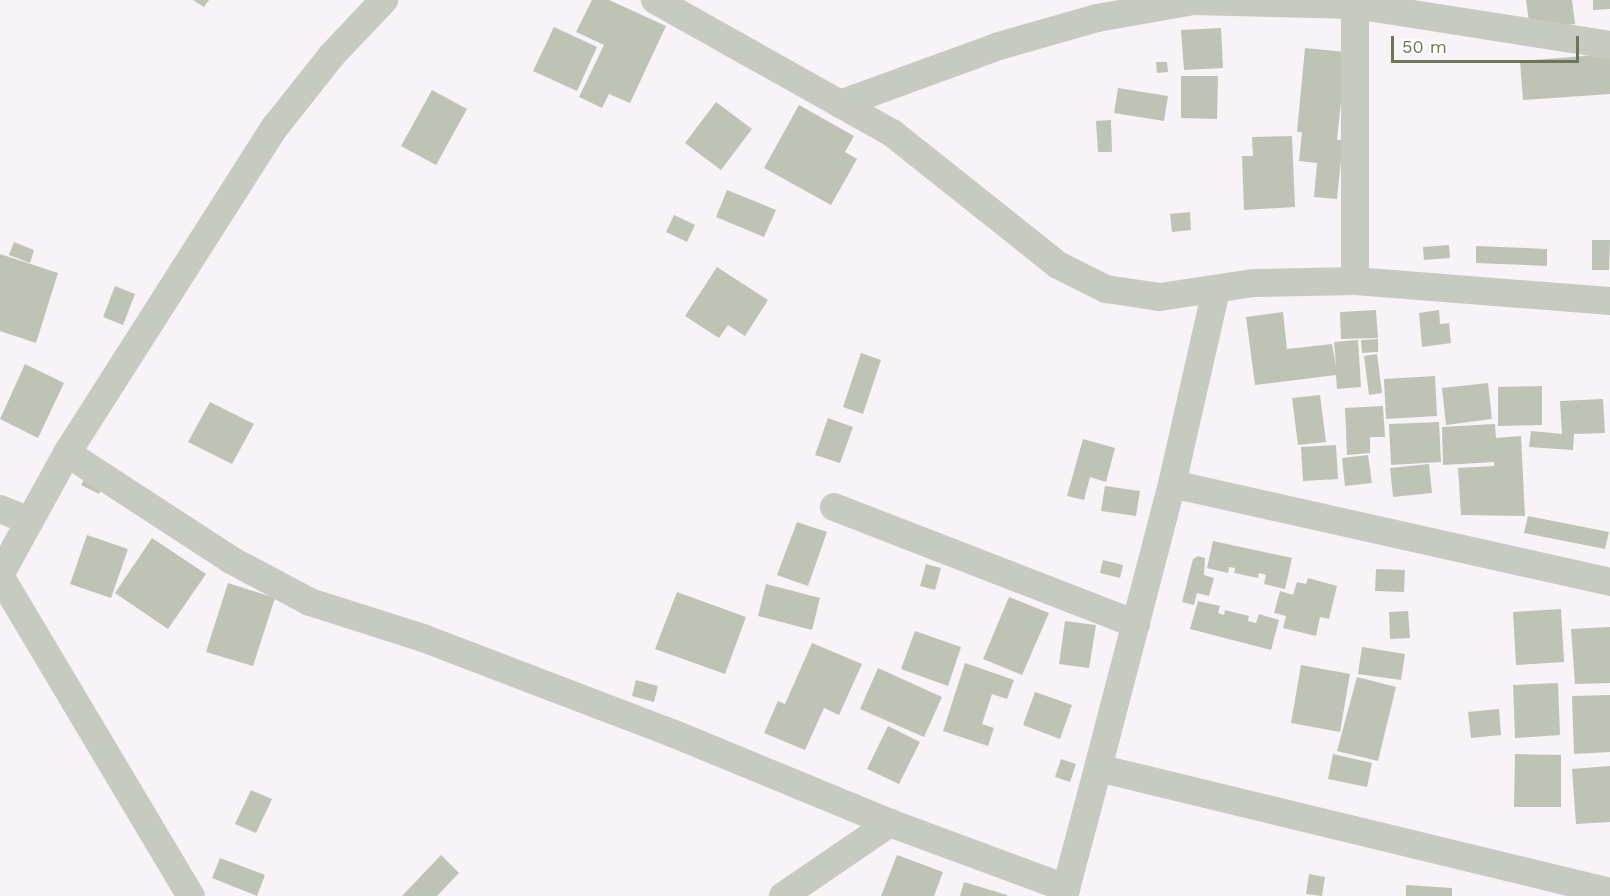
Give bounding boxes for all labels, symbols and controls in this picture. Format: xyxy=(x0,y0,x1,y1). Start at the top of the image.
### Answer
scale bar xyxy=(1394,24,1582,62)
text: 50 m xyxy=(1402,36,1447,57)

